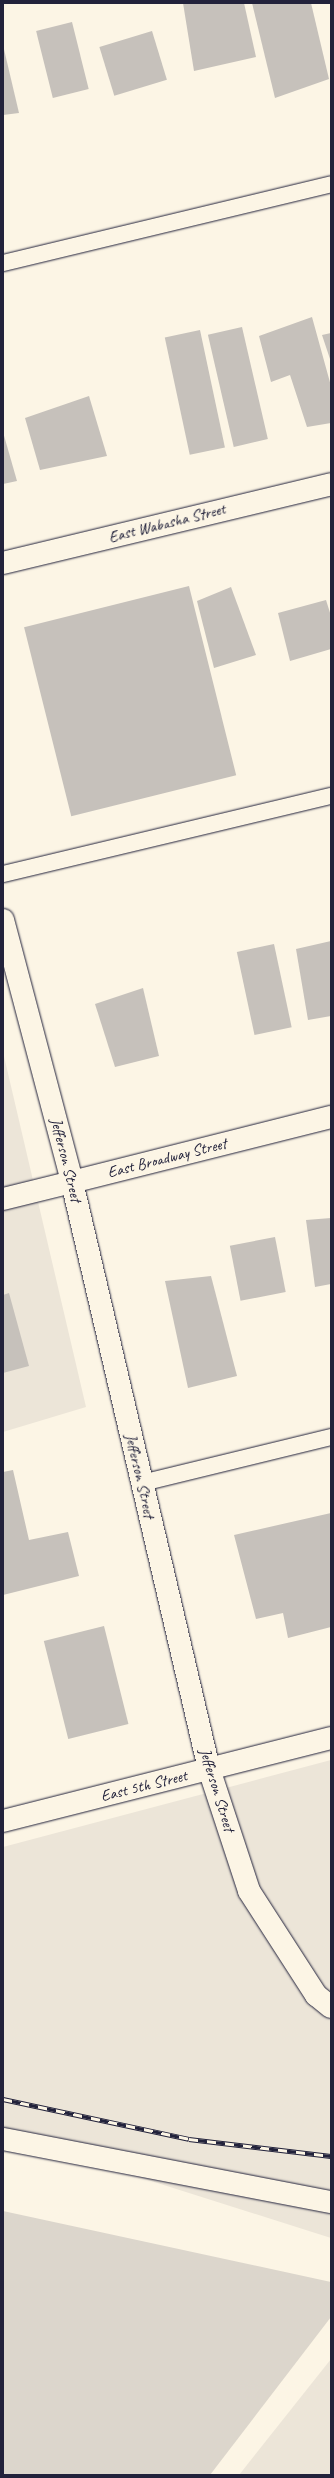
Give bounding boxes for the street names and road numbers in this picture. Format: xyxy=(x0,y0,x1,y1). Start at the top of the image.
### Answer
street label: East Wabasha Street xyxy=(106,499,228,547)
street label: Jefferson Street xyxy=(46,1116,86,1204)
street label: East Broadway Street xyxy=(106,1134,228,1182)
street label: Jefferson Street xyxy=(121,1432,159,1520)
street label: Jefferson Street xyxy=(195,1746,239,1834)
street label: East 5th Street xyxy=(99,1766,189,1806)

